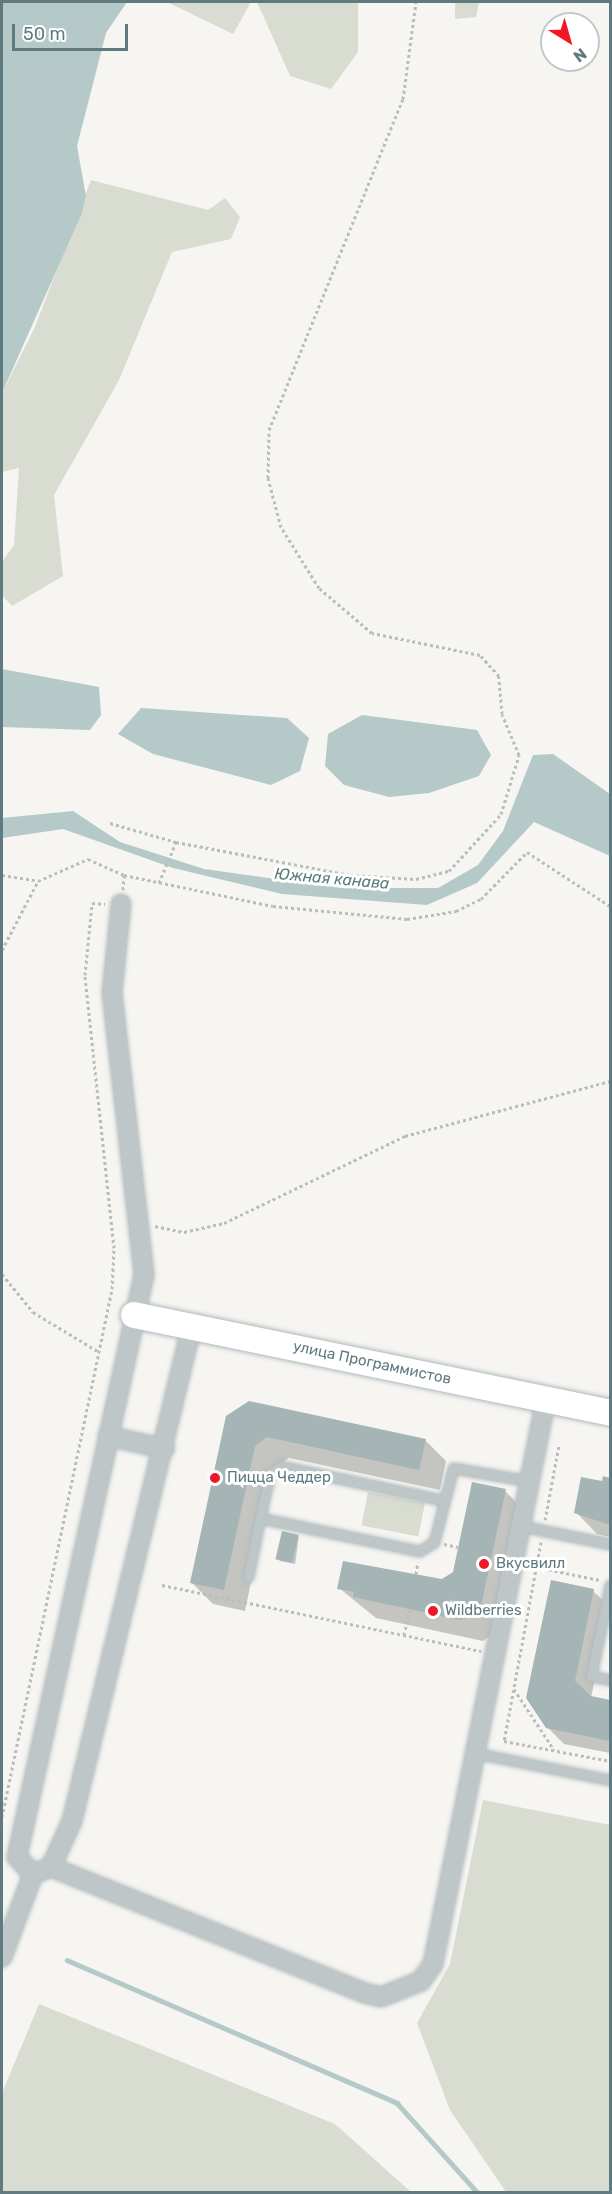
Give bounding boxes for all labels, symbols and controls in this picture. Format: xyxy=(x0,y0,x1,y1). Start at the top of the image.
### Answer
scale bar xyxy=(15,12,130,50)
north arrow xyxy=(540,12,600,72)
text: 50 m xyxy=(23,23,66,45)
text: N xyxy=(570,44,590,66)
water label: Южная канава xyxy=(274,864,390,894)
street label: улица Программистов xyxy=(291,1337,453,1389)
place label: Пицца Чеддер xyxy=(227,1469,331,1487)
marker: Пицца Чеддер xyxy=(208,1471,222,1485)
place label: Вкусвилл xyxy=(496,1555,565,1573)
marker: Вкусвилл xyxy=(477,1557,491,1571)
place label: Wildberries xyxy=(445,1602,522,1620)
marker: Wildberries xyxy=(426,1604,440,1618)

